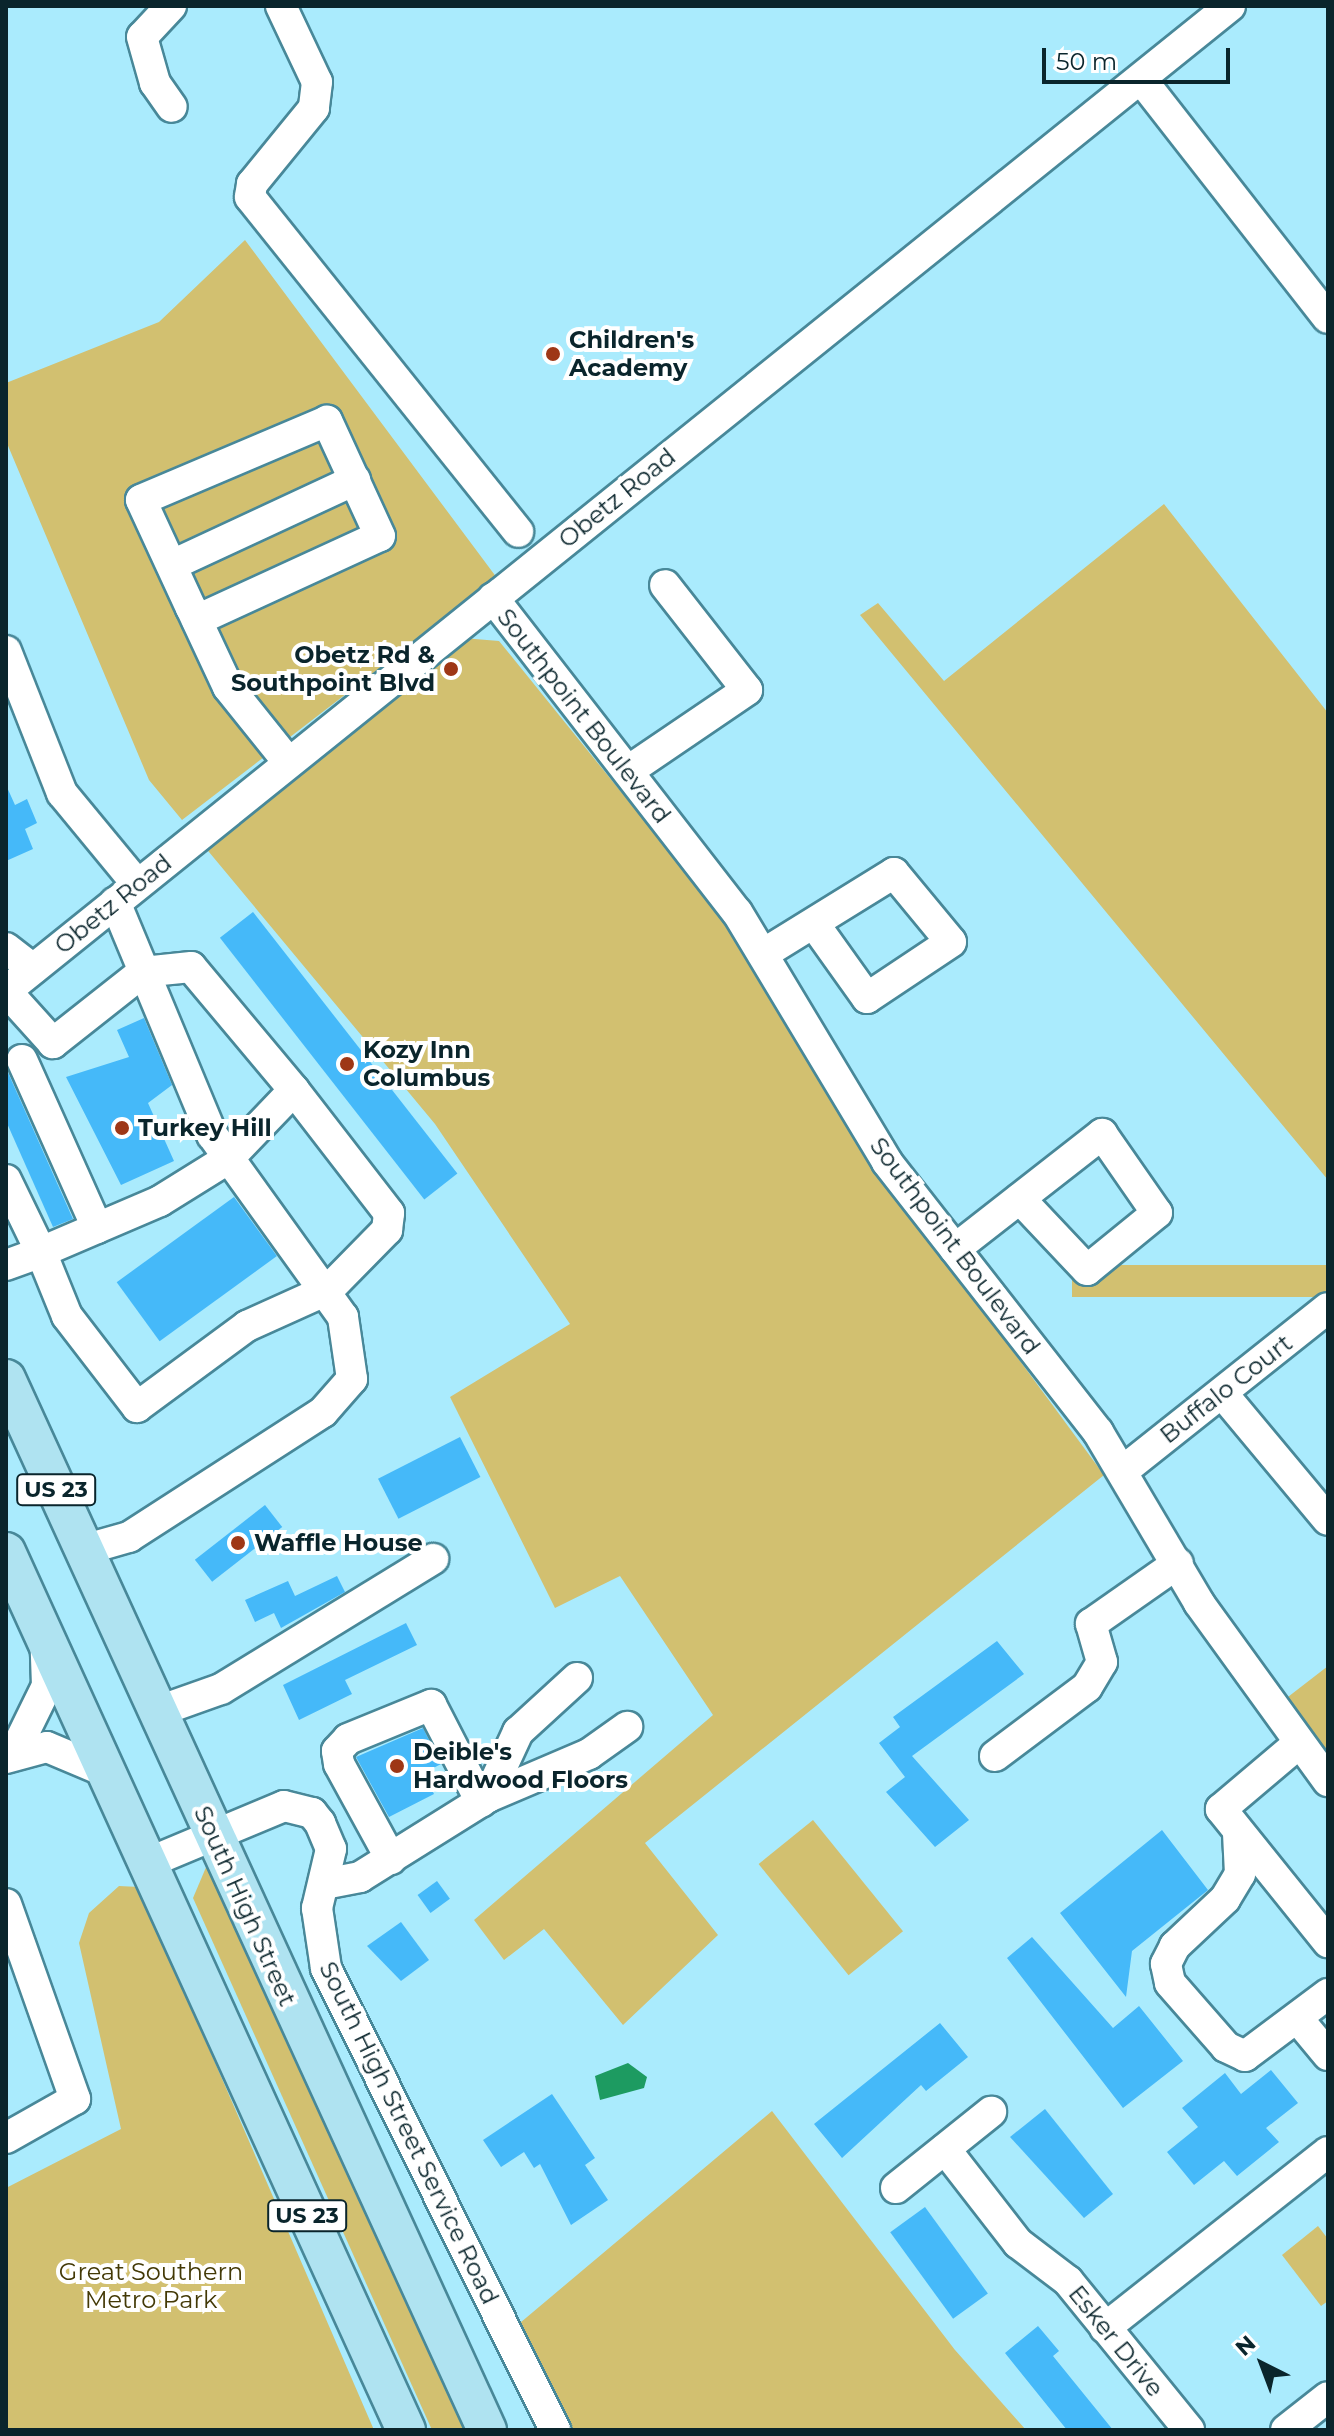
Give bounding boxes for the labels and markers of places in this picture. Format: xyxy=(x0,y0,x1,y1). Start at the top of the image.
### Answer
place label: Children's Academy xyxy=(569,326,694,382)
marker: Children's Academy xyxy=(544,345,562,363)
place label: Obetz Rd & Southpoint Blvd xyxy=(231,641,435,697)
marker: Obetz Rd & Southpoint Blvd xyxy=(442,660,460,678)
place label: Kozy Inn Columbus xyxy=(363,1036,490,1092)
marker: Kozy Inn Columbus xyxy=(338,1055,356,1073)
place label: Turkey Hill xyxy=(138,1114,272,1142)
marker: Turkey Hill xyxy=(113,1119,131,1137)
place label: Waffle House xyxy=(254,1529,423,1557)
marker: Waffle House xyxy=(229,1534,247,1552)
place label: Deible's Hardwood Floors xyxy=(413,1738,628,1794)
marker: Deible's Hardwood Floors xyxy=(388,1757,406,1775)

